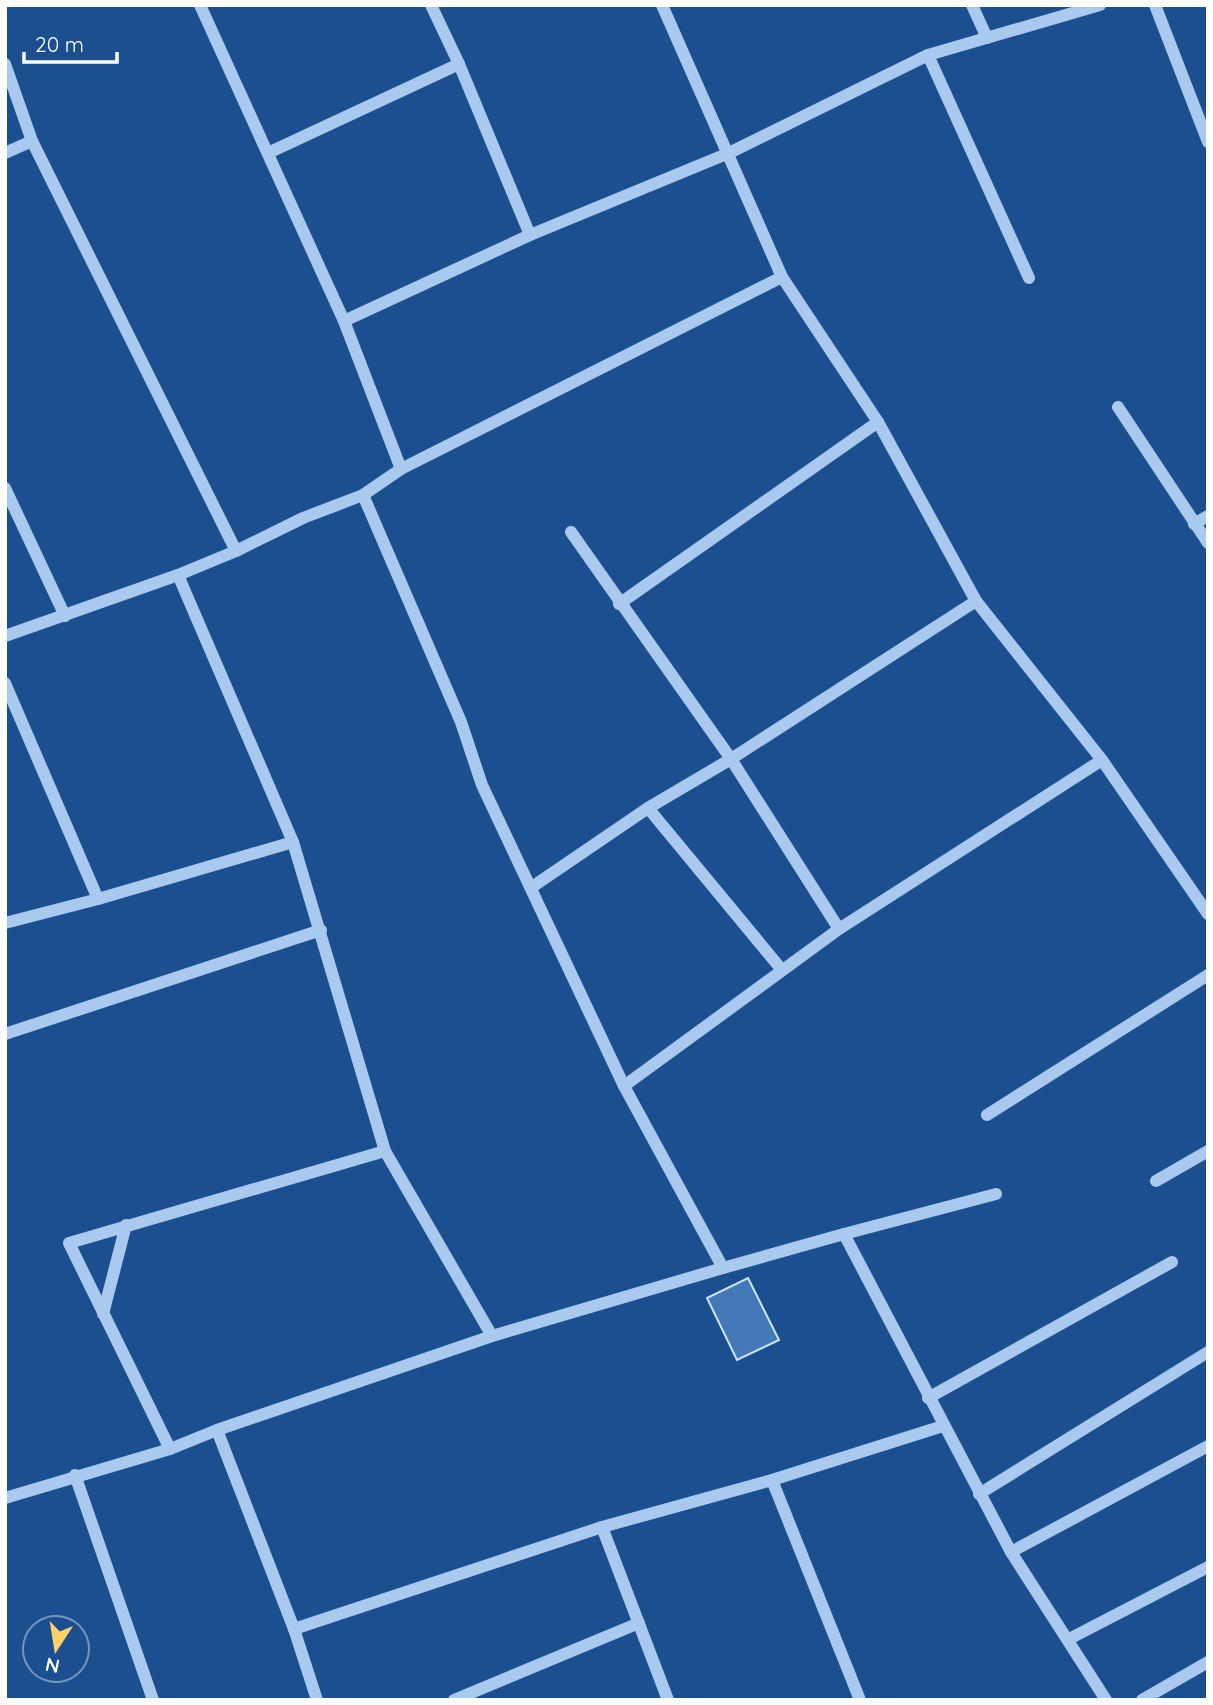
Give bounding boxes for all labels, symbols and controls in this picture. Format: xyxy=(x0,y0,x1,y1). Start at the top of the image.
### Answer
scale bar xyxy=(24,21,117,65)
text: 20 m xyxy=(35,31,84,57)
north arrow xyxy=(21,1614,91,1684)
text: N xyxy=(43,1652,62,1679)

